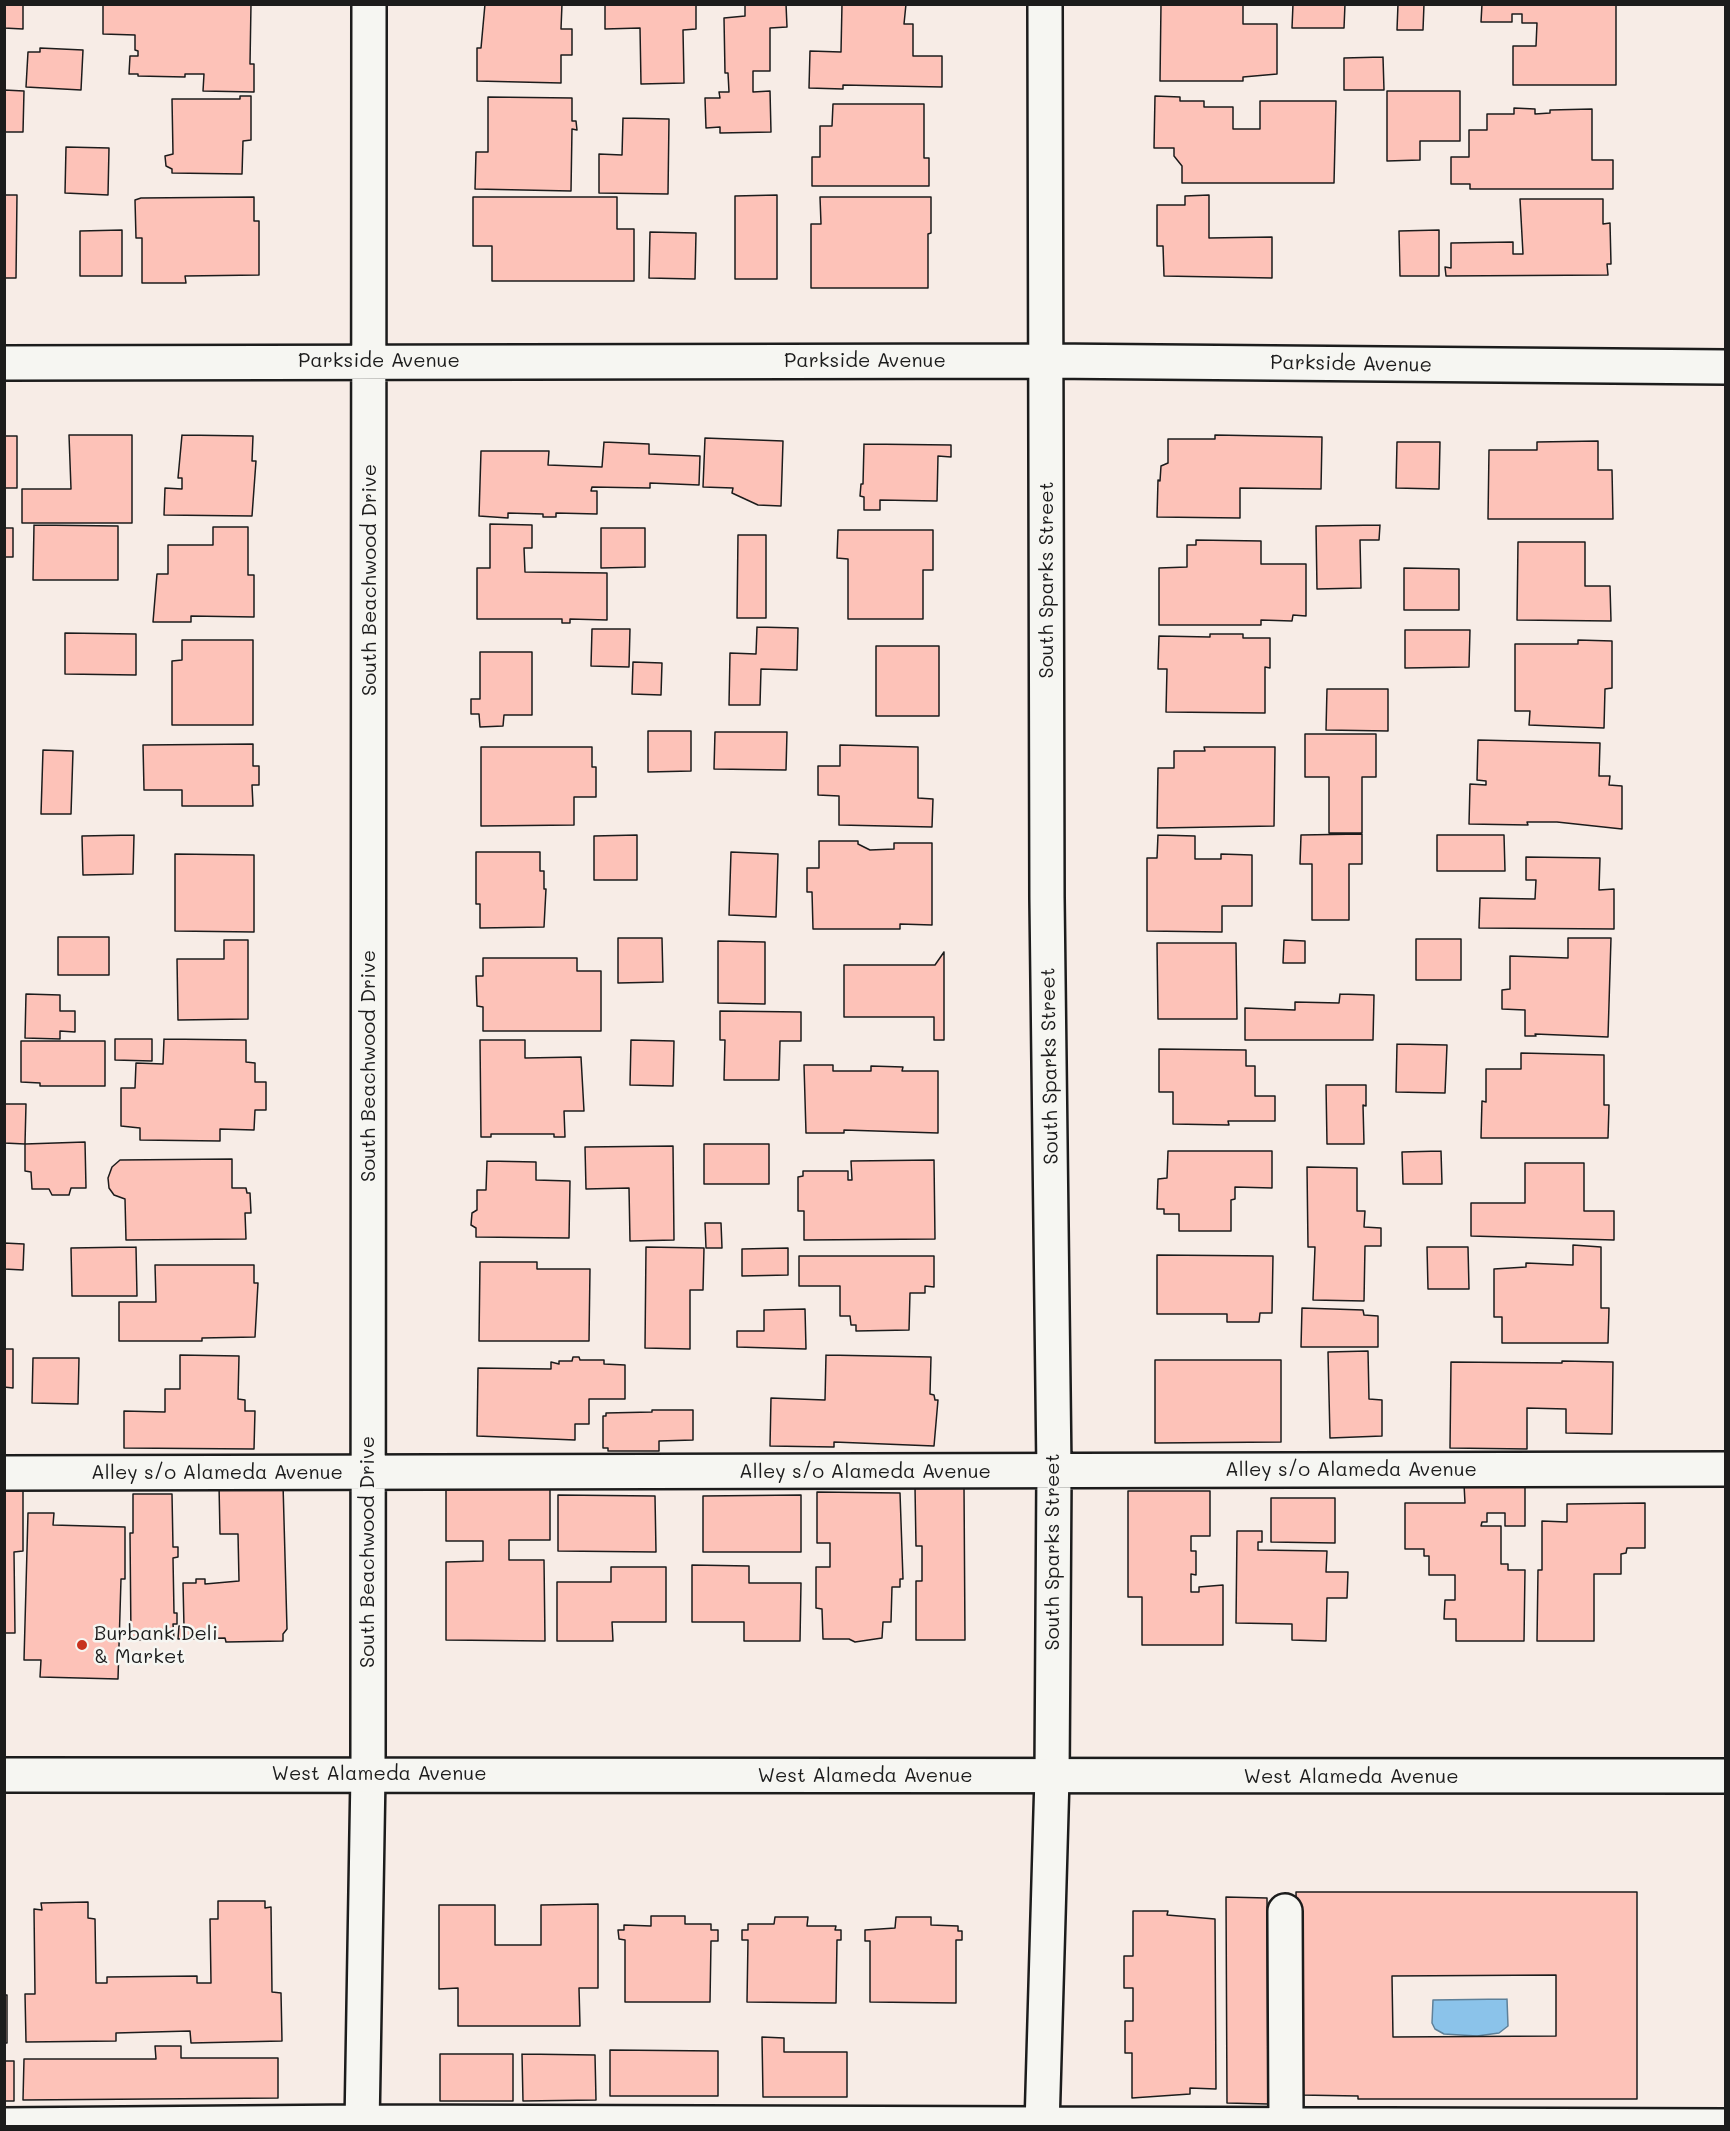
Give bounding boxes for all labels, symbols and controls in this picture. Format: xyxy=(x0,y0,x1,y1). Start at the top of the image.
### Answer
street label: Parkside Avenue xyxy=(298,349,460,373)
street label: Parkside Avenue xyxy=(784,349,946,373)
street label: Parkside Avenue xyxy=(1270,351,1432,377)
street label: South Beachwood Drive xyxy=(358,464,382,696)
street label: South Sparks Street xyxy=(1035,481,1059,679)
street label: South Beachwood Drive xyxy=(357,950,381,1182)
street label: South Sparks Street xyxy=(1036,967,1064,1165)
street label: South Beachwood Drive xyxy=(356,1436,380,1668)
street label: South Sparks Street xyxy=(1041,1453,1065,1651)
street label: Alley s/o Alameda Avenue xyxy=(1225,1458,1477,1482)
street label: Alley s/o Alameda Avenue xyxy=(739,1460,991,1484)
street label: Alley s/o Alameda Avenue xyxy=(91,1461,343,1485)
place label: Burbank Deli & Market xyxy=(94,1622,218,1669)
marker: Burbank Deli & Market xyxy=(75,1638,89,1652)
street label: West Alameda Avenue xyxy=(271,1762,487,1786)
street label: West Alameda Avenue xyxy=(757,1764,973,1788)
street label: West Alameda Avenue xyxy=(1243,1765,1459,1789)

